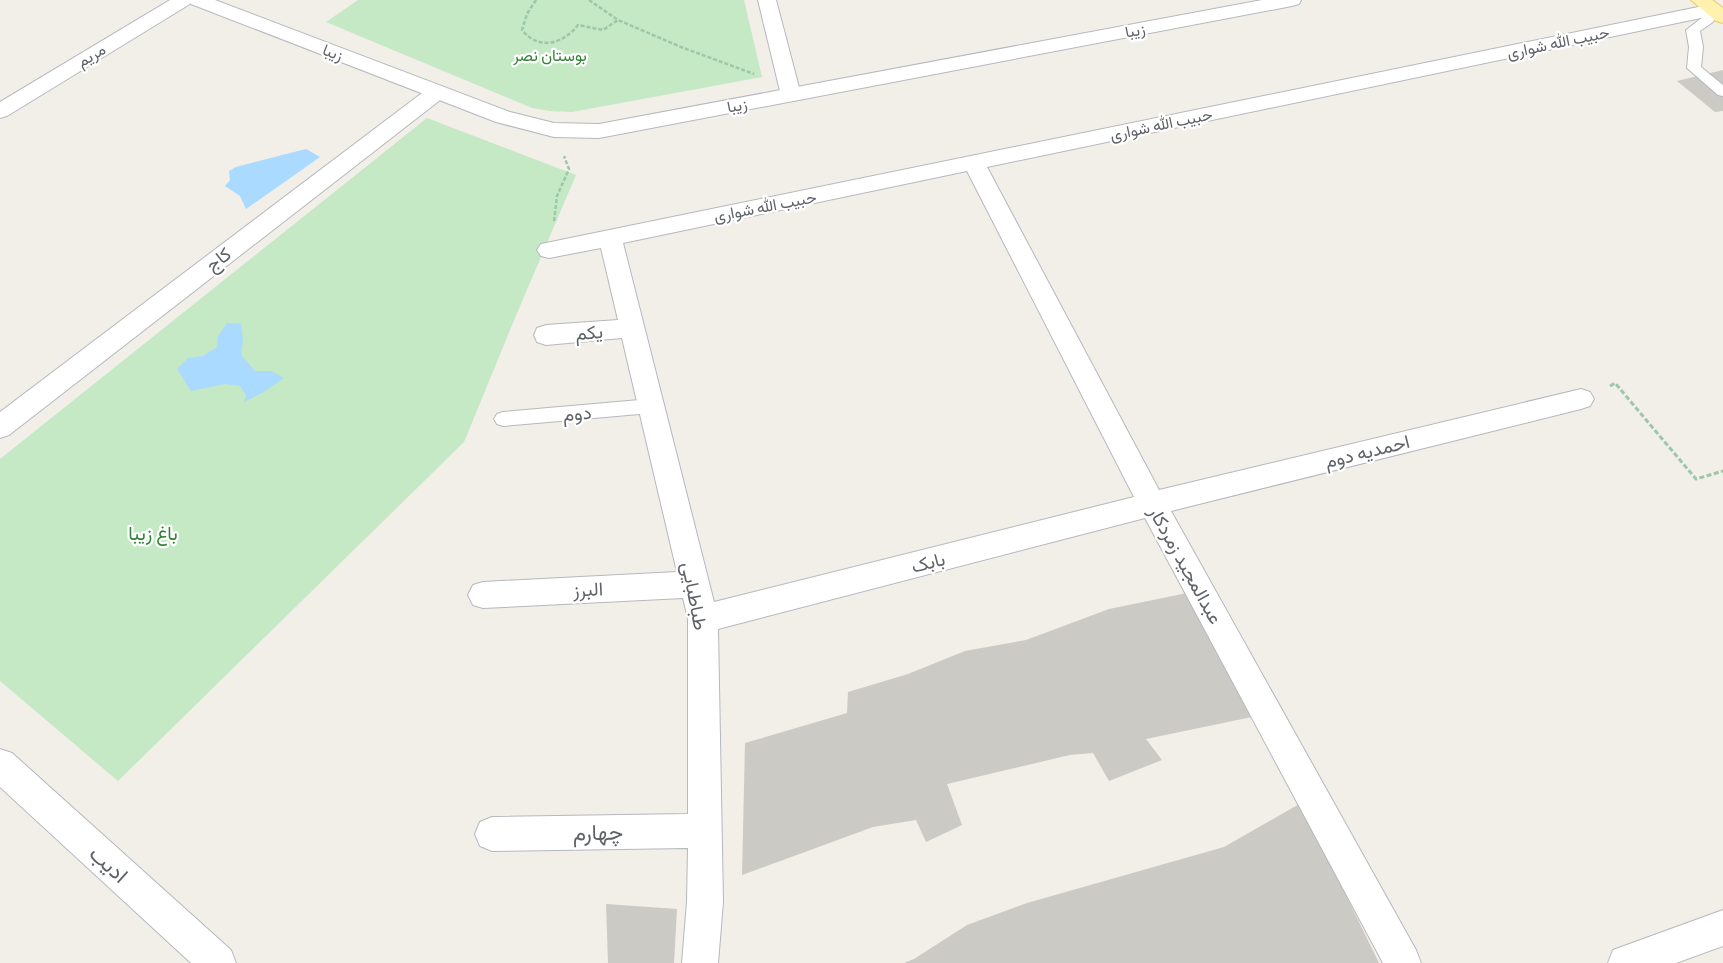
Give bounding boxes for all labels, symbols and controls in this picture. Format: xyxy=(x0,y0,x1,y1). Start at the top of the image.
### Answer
street label: زیبا xyxy=(1123,18,1147,43)
street label: حبیب الله شواری xyxy=(1505,21,1611,64)
street label: مریم xyxy=(73,39,109,72)
street label: زیبا xyxy=(320,39,346,66)
park label: بوستان نصر xyxy=(512,45,587,66)
street label: زیبا xyxy=(725,93,749,118)
street label: حبیب الله شواری xyxy=(1108,103,1214,146)
street label: حبیب الله شواری xyxy=(712,186,818,227)
street label: کاج xyxy=(200,242,236,277)
street label: یکم xyxy=(574,319,604,346)
street label: دوم xyxy=(562,400,593,427)
street label: احمدیه دوم xyxy=(1322,429,1412,474)
street label: عبدالمجید زمردکار xyxy=(1143,501,1228,628)
park label: باغ زیبا xyxy=(128,521,178,546)
street label: بابک xyxy=(909,546,947,578)
street label: طباطبایی xyxy=(677,560,713,632)
street label: البرز xyxy=(571,576,604,602)
street label: چهارم xyxy=(573,818,623,847)
street label: ادیب xyxy=(84,839,134,889)

